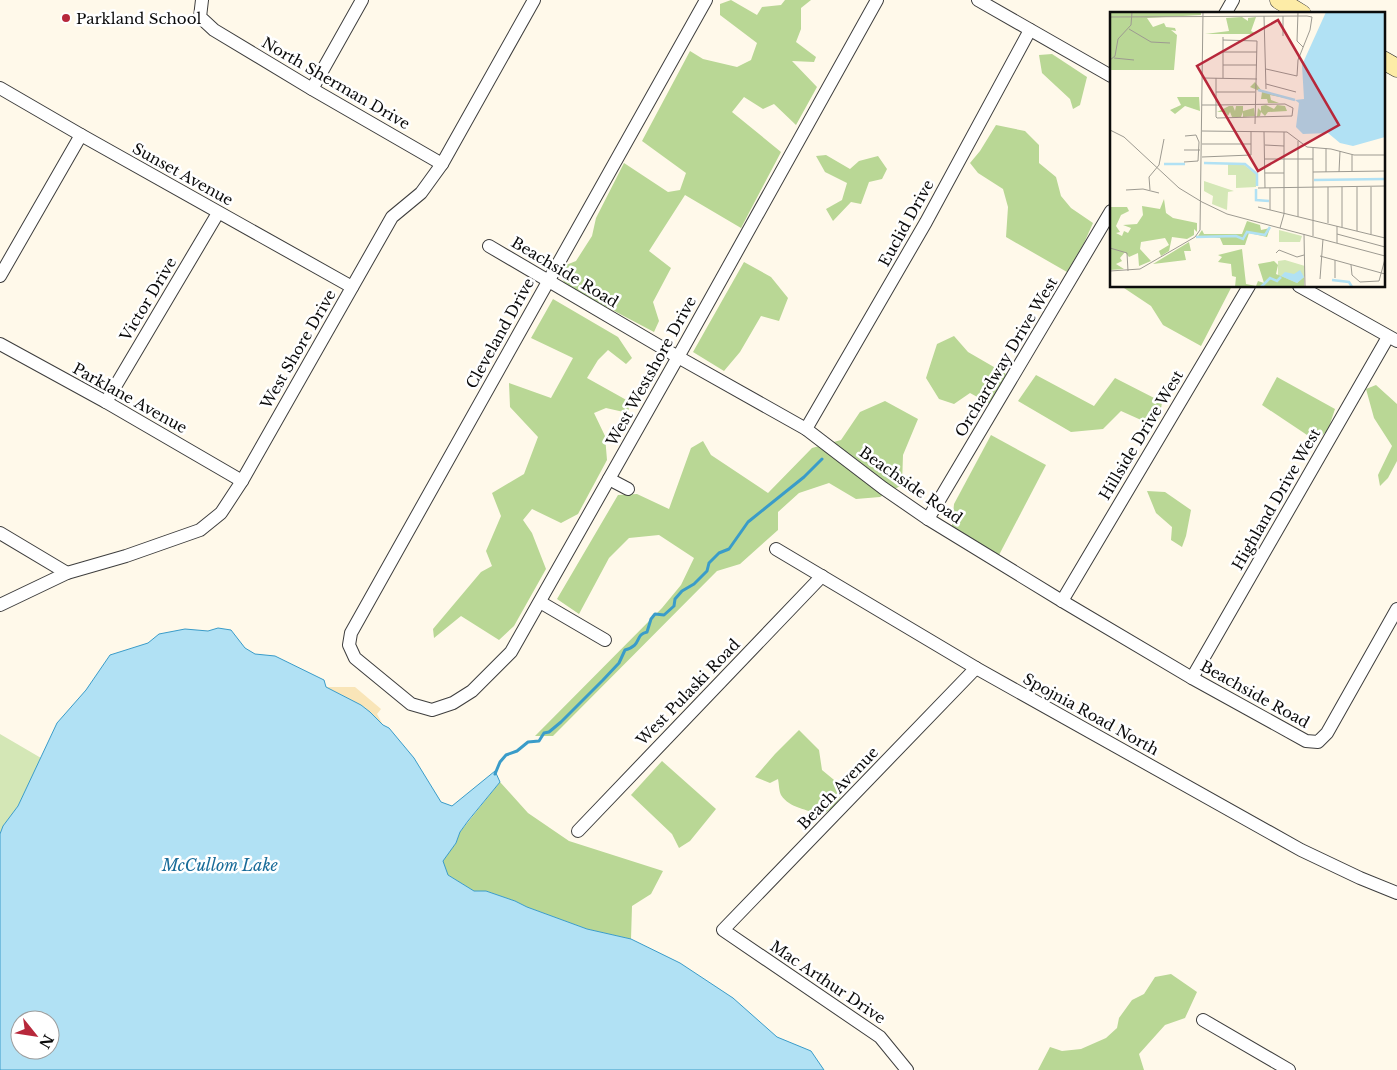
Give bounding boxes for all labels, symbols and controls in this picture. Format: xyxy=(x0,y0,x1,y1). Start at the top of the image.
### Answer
place label: Parkland School xyxy=(76,9,201,28)
marker: Parkland School xyxy=(60,12,72,24)
inset map xyxy=(1110,12,1384,288)
street label: North Sherman Drive xyxy=(259,33,413,133)
street label: Sunset Avenue xyxy=(129,139,237,209)
street label: Euclid Drive xyxy=(874,176,938,270)
street label: Beachside Road xyxy=(508,233,622,311)
street label: Victor Drive xyxy=(115,254,180,345)
street label: Orchardway Drive West xyxy=(951,273,1061,440)
street label: Cleveland Drive xyxy=(462,274,538,392)
street label: West Shore Drive xyxy=(256,286,340,413)
street label: West Westshore Drive xyxy=(601,293,700,450)
street label: Parklane Avenue xyxy=(70,359,190,437)
street label: Hillside Drive West xyxy=(1095,366,1187,503)
street label: Highland Drive West xyxy=(1228,425,1324,573)
street label: Beachside Road xyxy=(856,442,966,528)
street label: West Pulaski Road xyxy=(632,635,744,750)
street label: Beachside Road xyxy=(1197,656,1313,732)
street label: Spojnia Road North xyxy=(1020,669,1162,759)
street label: Beach Avenue xyxy=(794,743,882,833)
water label: McCullom Lake xyxy=(161,855,279,875)
street label: Mac Arthur Drive xyxy=(767,936,889,1028)
north arrow xyxy=(10,1010,60,1060)
text: N xyxy=(35,1031,57,1052)

